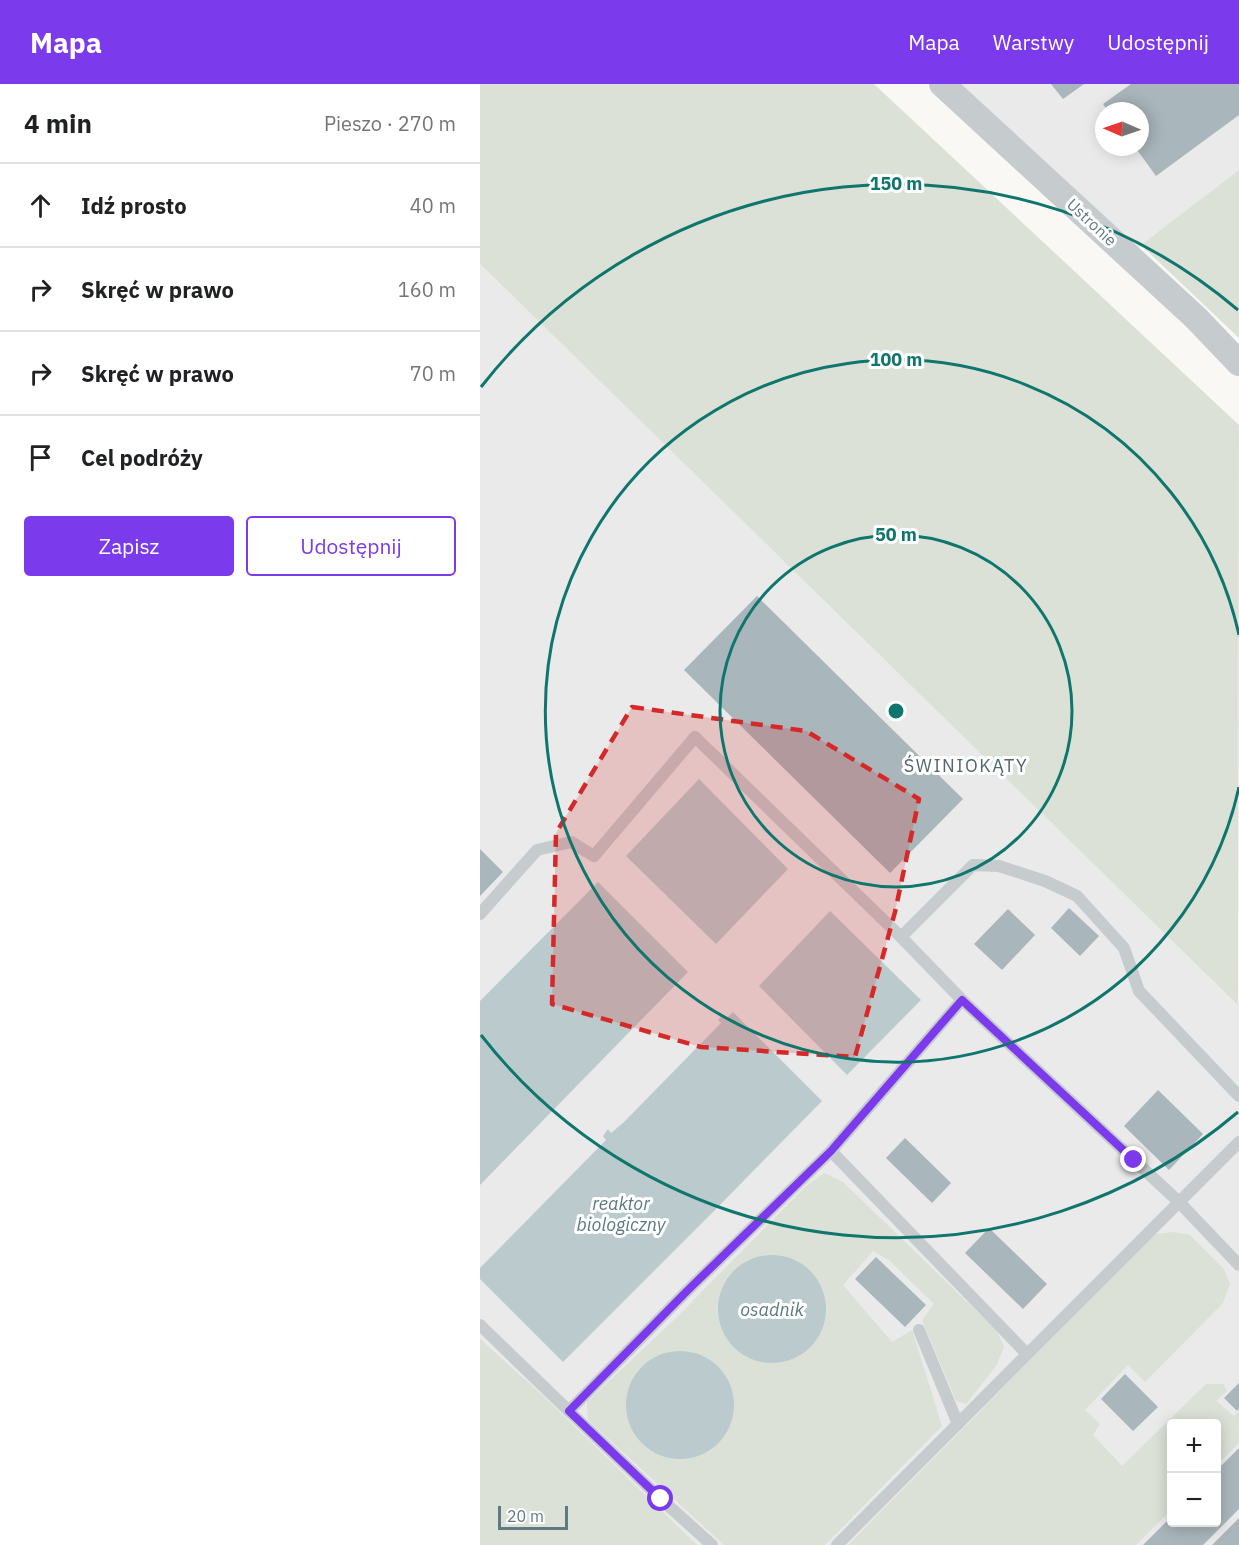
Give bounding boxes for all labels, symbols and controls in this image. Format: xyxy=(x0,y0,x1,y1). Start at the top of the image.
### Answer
text: Mapa xyxy=(30,24,102,61)
text: Mapa xyxy=(908,28,960,56)
text: Warstwy xyxy=(993,28,1074,56)
text: Udostępnij xyxy=(1107,28,1209,56)
north arrow xyxy=(1095,102,1149,156)
text: 4 min xyxy=(24,106,92,140)
text: Pieszo · 270 m xyxy=(324,110,456,137)
text: 150 m xyxy=(870,172,922,195)
icon: ahead xyxy=(24,189,57,222)
text: Idź prosto xyxy=(81,191,187,220)
text: 40 m xyxy=(410,192,456,219)
street label: Ustronie xyxy=(1063,194,1121,250)
icon: right xyxy=(24,273,57,306)
text: Skręć w prawo xyxy=(81,275,234,304)
text: 160 m xyxy=(398,276,456,303)
text: 100 m xyxy=(870,348,922,371)
icon: right xyxy=(24,357,57,390)
text: Skręć w prawo xyxy=(81,359,234,388)
text: 70 m xyxy=(410,360,456,387)
icon: arrive xyxy=(24,441,57,474)
text: Cel podróży xyxy=(81,443,203,472)
button: Zapisz xyxy=(24,516,234,576)
button: Udostępnij xyxy=(246,516,456,576)
text: 50 m xyxy=(875,523,917,546)
centre of rings xyxy=(886,701,906,721)
district label: ŚWINIOKĄTY xyxy=(904,754,1028,777)
route end xyxy=(1120,1146,1146,1172)
water label: reaktor biologiczny xyxy=(576,1192,667,1236)
water label: osadnik xyxy=(740,1298,804,1321)
map controls xyxy=(1167,1419,1221,1527)
button: + xyxy=(1167,1419,1221,1473)
button: − xyxy=(1167,1473,1221,1527)
route start xyxy=(647,1485,673,1511)
scale bar xyxy=(498,1503,568,1530)
text: 20 m xyxy=(507,1506,544,1526)

